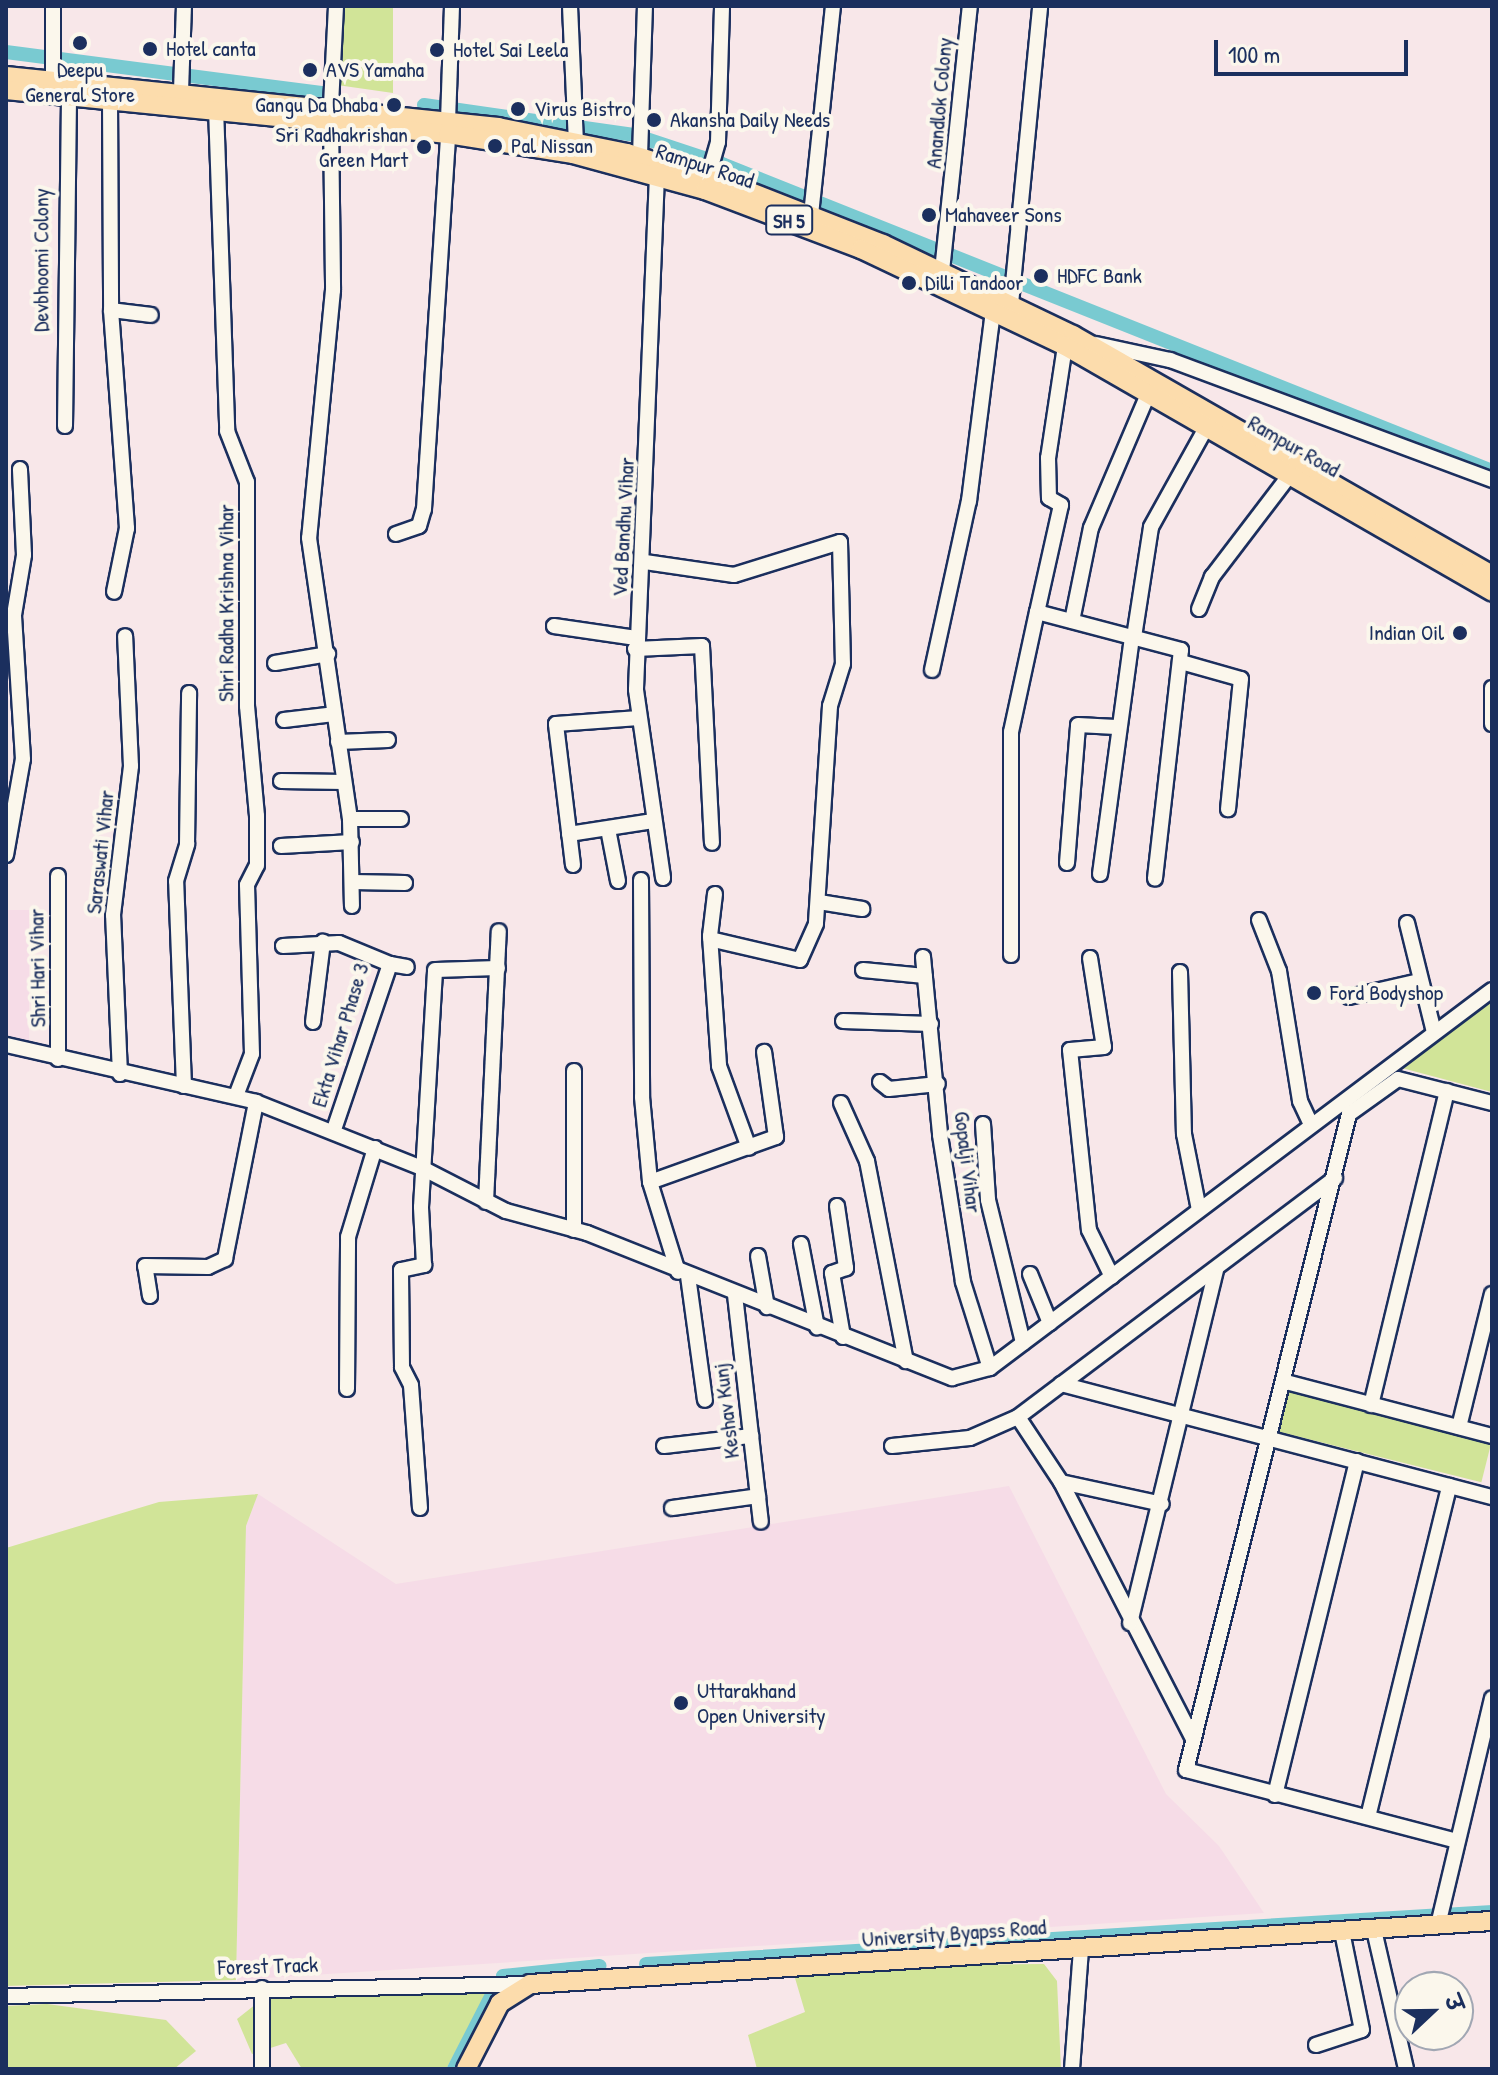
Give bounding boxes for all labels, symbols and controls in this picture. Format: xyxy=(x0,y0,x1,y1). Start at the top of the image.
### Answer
scale bar xyxy=(1218,24,1412,74)
marker: Deepu General Store xyxy=(71,34,89,52)
place label: Hotel canta xyxy=(166,36,256,62)
street label: Anandlok Colony xyxy=(920,36,958,170)
place label: Hotel Sai Leela xyxy=(453,37,568,63)
text: 100 m xyxy=(1228,38,1280,70)
marker: Hotel canta xyxy=(141,40,159,58)
marker: Hotel Sai Leela xyxy=(428,41,446,59)
place label: Deepu General Store xyxy=(25,56,135,108)
place label: AVS Yamaha xyxy=(326,57,424,83)
marker: AVS Yamaha xyxy=(301,61,319,79)
place label: Gangu Da Dhaba xyxy=(255,92,378,118)
marker: Gangu Da Dhaba xyxy=(385,96,403,114)
place label: Virus Bistro xyxy=(534,96,632,122)
marker: Virus Bistro xyxy=(509,100,527,118)
place label: Akansha Daily Needs xyxy=(670,107,830,133)
marker: Akansha Daily Needs xyxy=(645,111,663,129)
place label: Sri Radhakrishan Green Mart xyxy=(276,121,408,172)
place label: Pal Nissan xyxy=(511,133,593,159)
marker: Pal Nissan xyxy=(486,137,504,155)
marker: Sri Radhakrishan Green Mart xyxy=(415,138,433,156)
street label: Rampur Road xyxy=(653,138,757,194)
street label: Devbhoomi Colony xyxy=(28,188,54,332)
place label: Mahaveer Sons xyxy=(945,202,1062,228)
road number: SH 5 xyxy=(765,204,813,236)
marker: Mahaveer Sons xyxy=(920,206,938,224)
place label: HDFC Bank xyxy=(1057,263,1142,289)
marker: HDFC Bank xyxy=(1032,267,1050,285)
place label: Dilli Tandoor xyxy=(925,270,1023,296)
marker: Dilli Tandoor xyxy=(900,274,918,292)
street label: Rampur Road xyxy=(1244,409,1344,483)
street label: Ved Bandhu Vihar xyxy=(606,457,640,597)
street label: Shri Radha Krishna Vihar xyxy=(213,504,239,702)
place label: Indian Oil xyxy=(1369,620,1444,646)
marker: Indian Oil xyxy=(1451,624,1469,642)
street label: Saraswati Vihar xyxy=(80,789,120,915)
street label: Shri Hari Vihar xyxy=(23,908,51,1028)
street label: Ekta Vihar Phase 3 xyxy=(306,960,374,1110)
place label: Ford Bodyshop xyxy=(1330,980,1443,1006)
marker: Ford Bodyshop xyxy=(1305,984,1323,1002)
street label: Gopalji Vihar xyxy=(949,1110,987,1214)
street label: Keshav Kunj xyxy=(707,1362,745,1460)
place label: Uttarakhand Open University xyxy=(697,1677,826,1728)
marker: Uttarakhand Open University xyxy=(672,1694,690,1712)
street label: University Byapss Road xyxy=(861,1913,1047,1953)
street label: Forest Track xyxy=(217,1951,319,1981)
north arrow xyxy=(1394,1971,1474,2051)
text: उ xyxy=(1438,1990,1471,2015)

